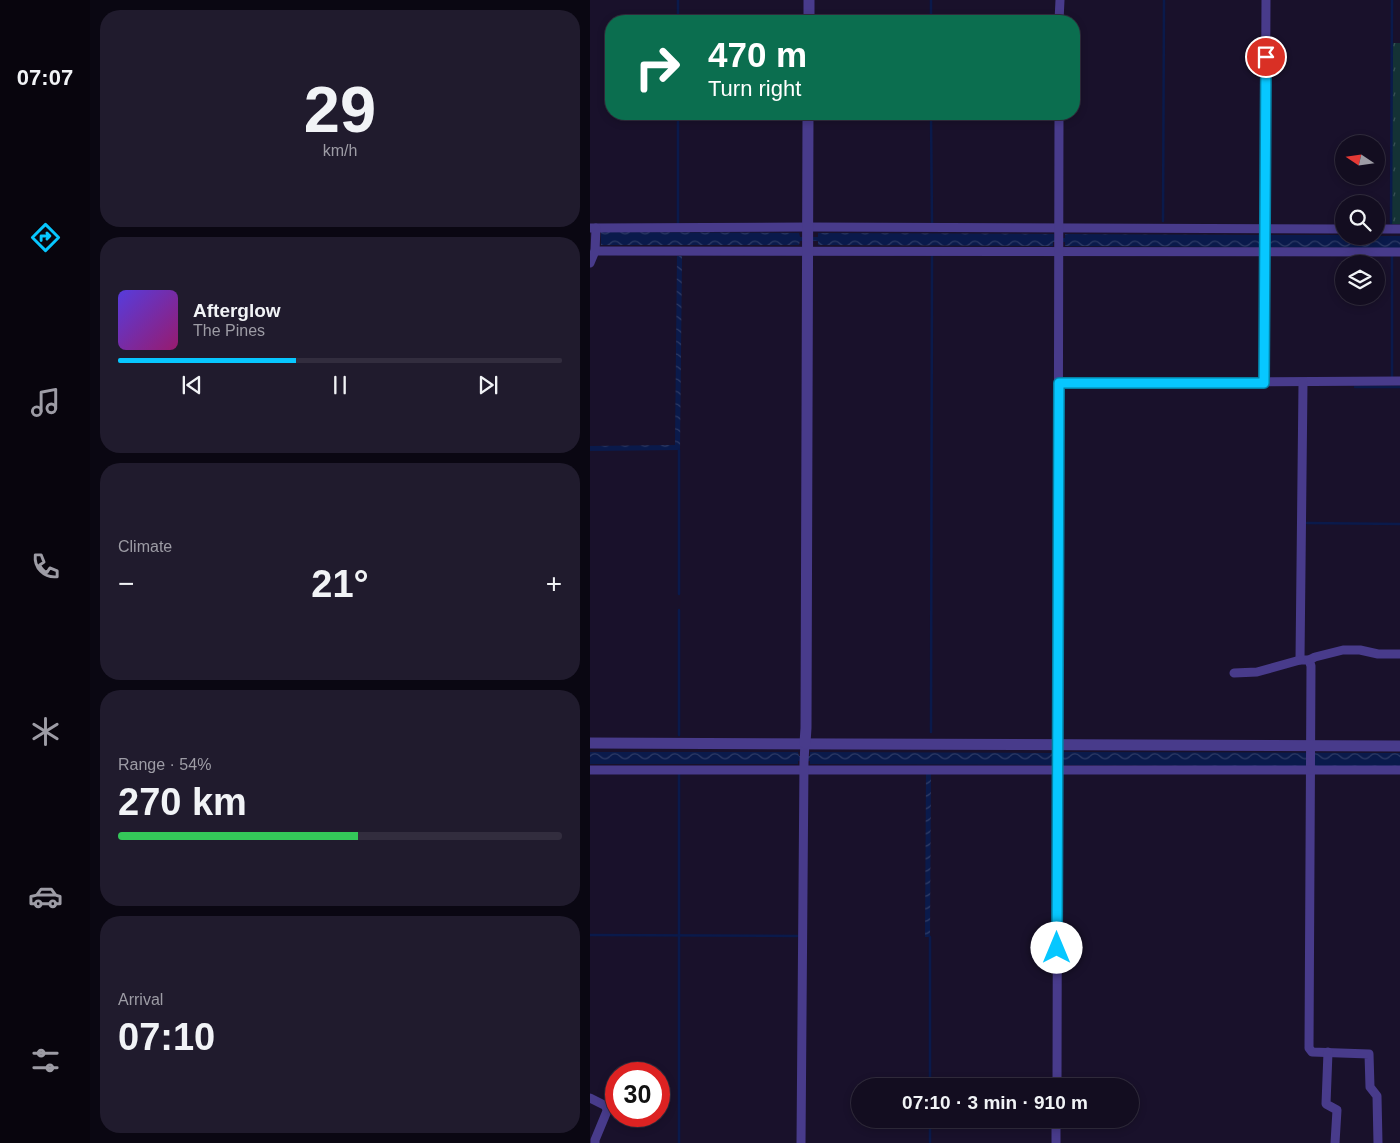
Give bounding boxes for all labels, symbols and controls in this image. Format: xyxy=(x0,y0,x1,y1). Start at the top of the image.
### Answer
icon: right xyxy=(625,35,690,100)
text: 470 m xyxy=(708,35,807,74)
pin xyxy=(1245,36,1287,78)
icon: arrive xyxy=(1252,43,1280,71)
text: 07:07 xyxy=(17,65,73,90)
text: 29 xyxy=(304,73,376,146)
text: Turn right xyxy=(708,76,801,101)
north arrow xyxy=(1335,135,1385,185)
map controls xyxy=(1335,135,1385,305)
text: km/h xyxy=(323,142,357,159)
button: search xyxy=(1335,195,1385,245)
icon: directions xyxy=(28,220,63,255)
button: layers xyxy=(1335,255,1385,305)
text: Afterglow xyxy=(193,300,281,321)
text: The Pines xyxy=(193,322,265,339)
icon: previous xyxy=(178,371,206,399)
icon: pause xyxy=(326,371,354,399)
icon: next xyxy=(474,371,502,399)
icon: music xyxy=(28,385,63,420)
text: Climate xyxy=(118,538,172,555)
icon: phone xyxy=(28,549,63,584)
text: 21° xyxy=(311,563,369,605)
text: − xyxy=(118,568,134,599)
text: + xyxy=(546,568,562,599)
icon: climate xyxy=(28,714,63,749)
text: Range · 54% xyxy=(118,756,211,773)
text: 270 km xyxy=(118,781,247,823)
icon: car xyxy=(28,879,63,914)
position arrow xyxy=(1030,921,1082,973)
text: Arrival xyxy=(118,991,163,1008)
text: 07:10 xyxy=(118,1016,215,1058)
icon: filters xyxy=(28,1043,63,1078)
speed limit sign: 30 xyxy=(605,1062,670,1127)
text: 07:10 · 3 min · 910 m xyxy=(902,1092,1088,1113)

